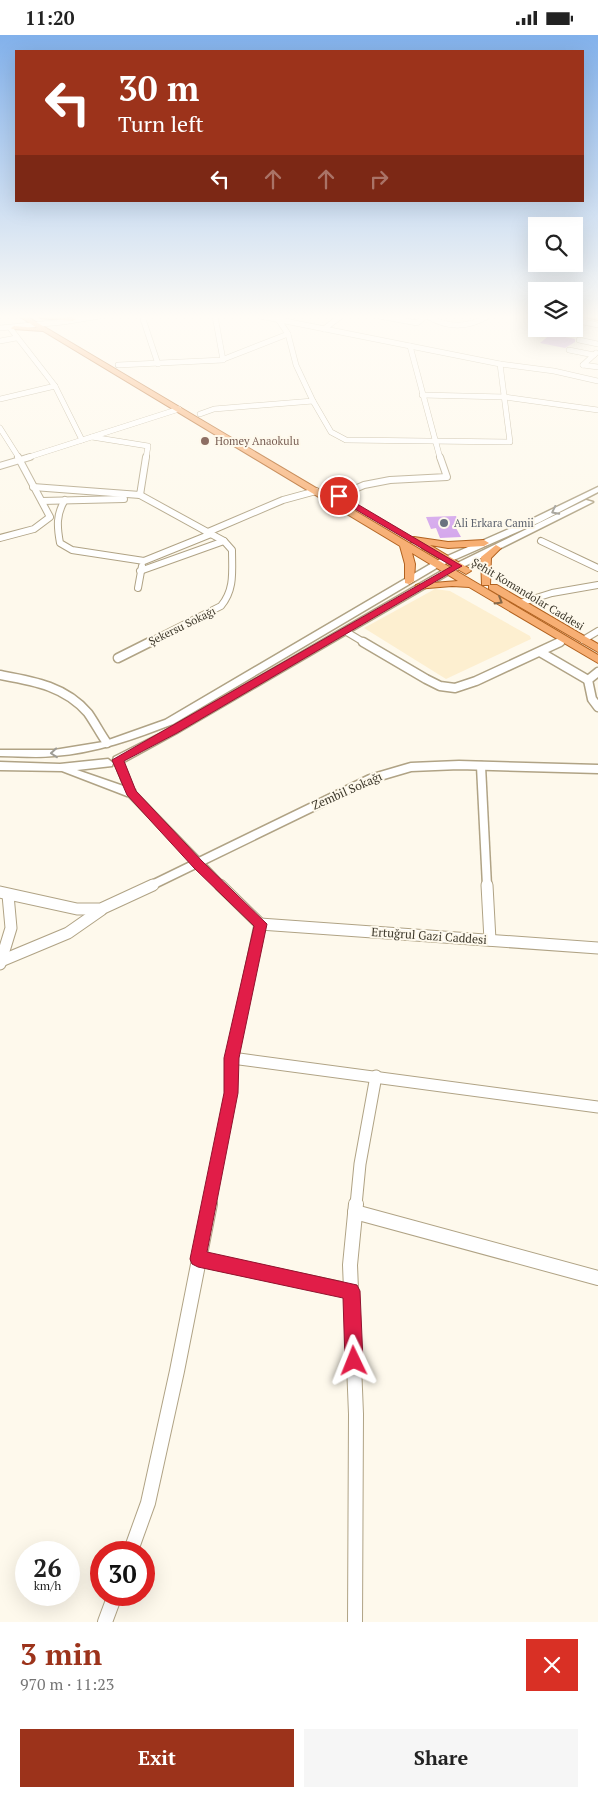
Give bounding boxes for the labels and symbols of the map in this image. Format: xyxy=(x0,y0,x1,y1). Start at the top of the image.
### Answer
place label: Homey Anaokulu xyxy=(215,434,300,448)
marker: Homey Anaokulu xyxy=(199,435,211,447)
pin xyxy=(318,475,360,517)
one-way arrow xyxy=(551,505,560,515)
place label: Ali Erkara Camii xyxy=(454,516,534,530)
marker: Ali Erkara Camii xyxy=(438,517,450,529)
street label: Şehit Komandolar Caddesi xyxy=(469,555,587,633)
one-way arrow xyxy=(494,595,503,605)
street label: Şekersu Sokağı xyxy=(146,604,218,648)
one-way arrow xyxy=(50,747,58,758)
street label: Zembil Sokağı xyxy=(309,768,385,813)
street label: Ertuğrul Gazi Caddesi xyxy=(371,924,488,947)
position arrow xyxy=(327,1334,379,1386)
speed limit sign: 30 xyxy=(90,1541,155,1606)

